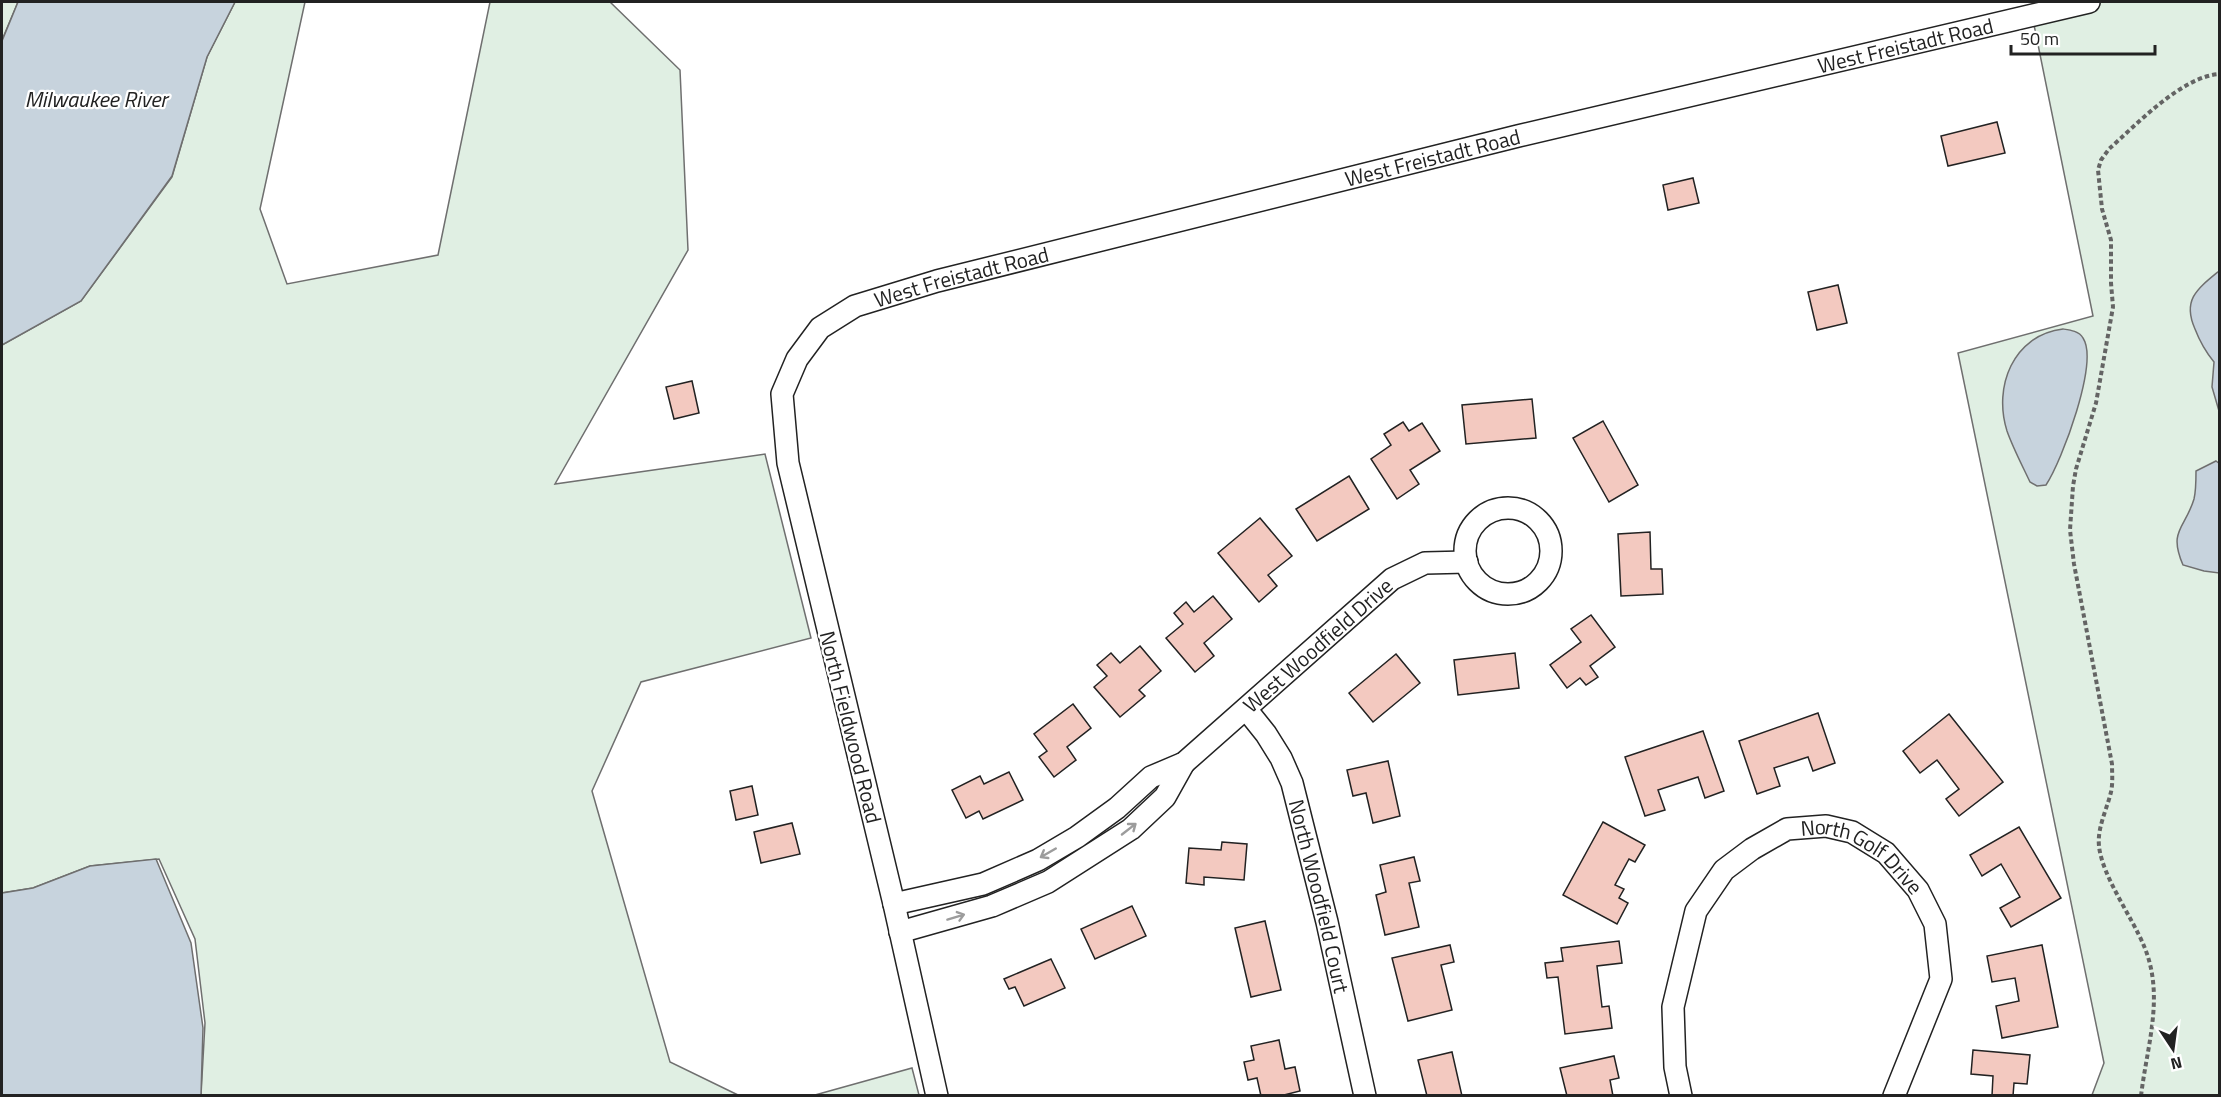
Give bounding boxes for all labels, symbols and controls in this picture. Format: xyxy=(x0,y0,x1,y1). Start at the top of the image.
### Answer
street label: West Freistadt Road xyxy=(1814,9,1996,81)
scale bar xyxy=(2011,18,2155,56)
text: 50 m xyxy=(2020,25,2059,52)
water label: Milwaukee River xyxy=(25,82,170,116)
street label: West Freistadt Road xyxy=(1341,120,1524,195)
street label: West Freistadt Road xyxy=(870,238,1052,315)
street label: West Woodfield Drive xyxy=(1235,570,1400,720)
street label: North Fieldwood Road xyxy=(812,627,890,827)
street label: North Woodfield Court xyxy=(1281,796,1358,996)
street label: North Golf Drive xyxy=(1799,810,1931,901)
one-way arrow xyxy=(1121,823,1137,836)
one-way arrow xyxy=(1040,848,1057,860)
one-way arrow xyxy=(947,911,966,922)
north arrow xyxy=(2143,1019,2203,1079)
text: N xyxy=(2168,1051,2184,1077)

